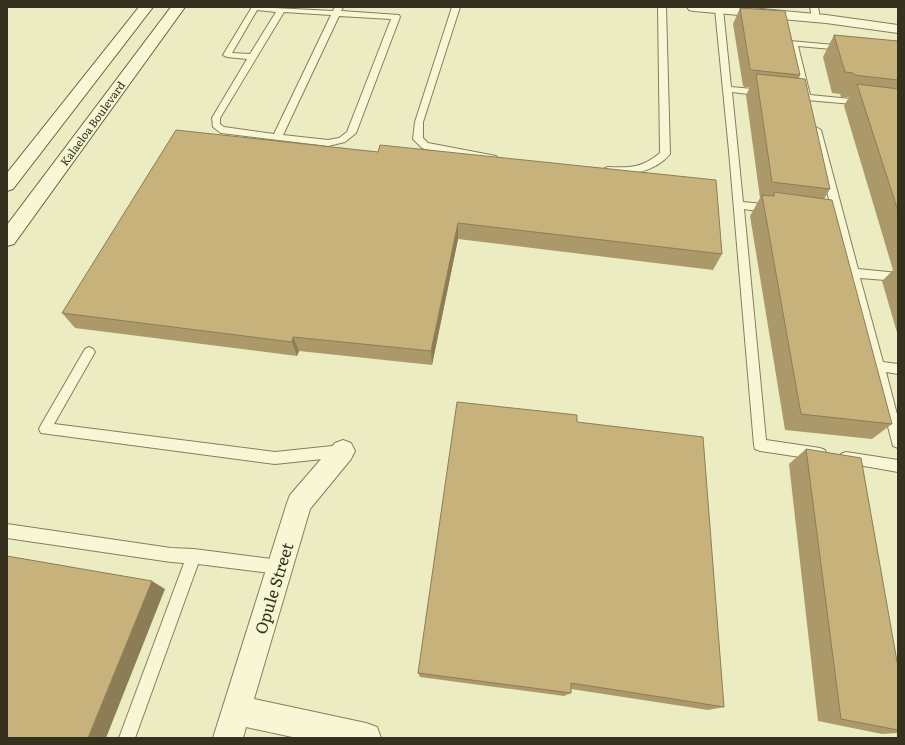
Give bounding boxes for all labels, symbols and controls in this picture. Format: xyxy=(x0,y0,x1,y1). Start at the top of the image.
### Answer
street label: Kalaeloa Boulevard xyxy=(56,77,128,169)
street label: Opule Street xyxy=(248,539,298,637)

